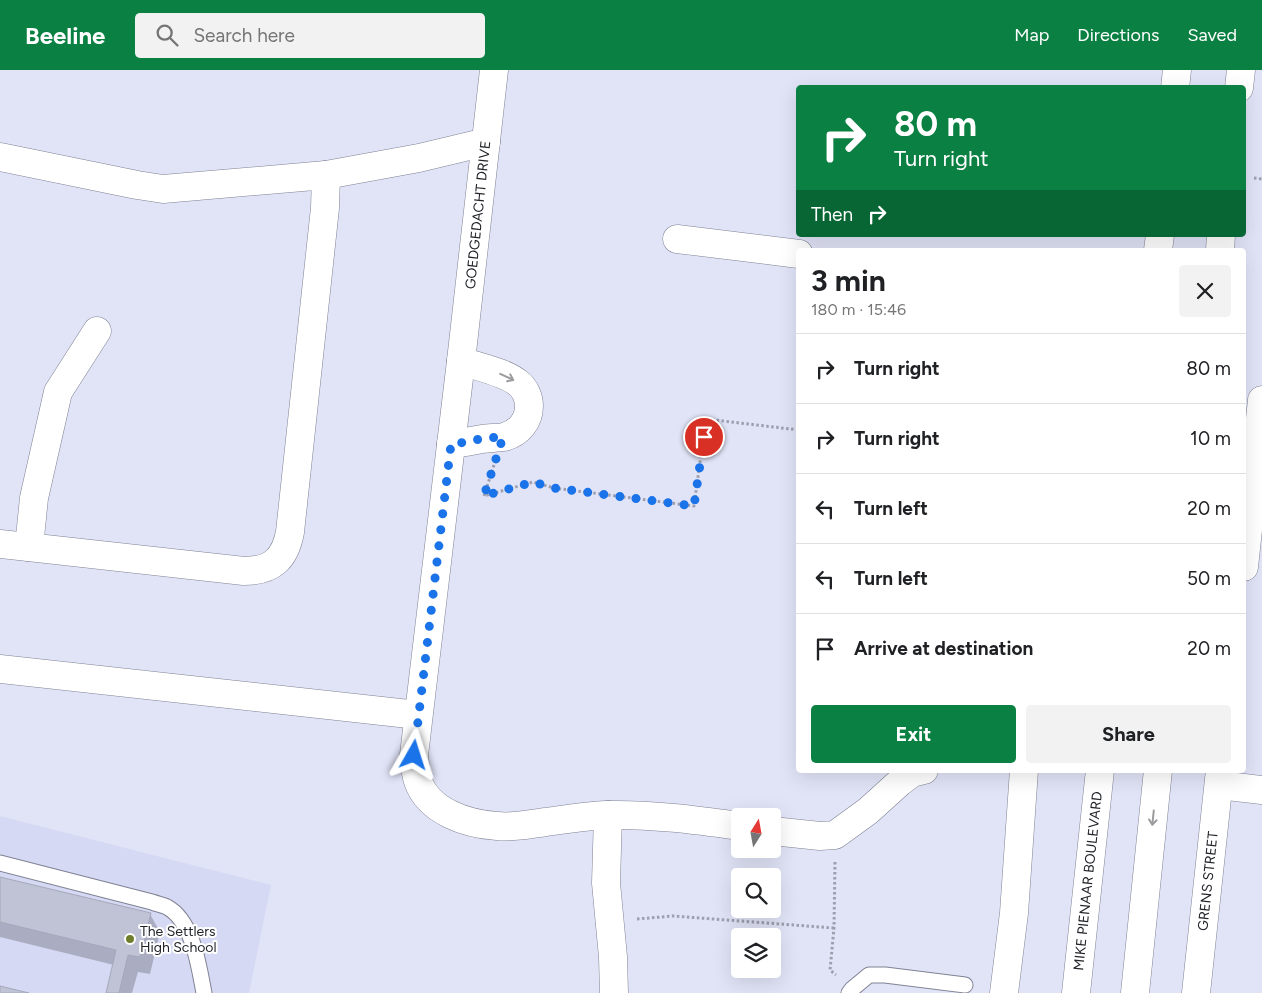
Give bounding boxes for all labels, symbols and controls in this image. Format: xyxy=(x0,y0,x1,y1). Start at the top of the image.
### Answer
search box xyxy=(135,13,485,58)
text: Beeline xyxy=(25,21,105,50)
icon: search xyxy=(153,21,181,49)
text: Search here xyxy=(193,24,295,47)
text: Map xyxy=(1014,24,1049,46)
text: Directions xyxy=(1077,24,1159,46)
text: Saved xyxy=(1187,24,1237,46)
text: 80 m xyxy=(894,103,977,145)
icon: right xyxy=(811,105,876,170)
street label: GOEDGEDACHT DRIVE xyxy=(462,140,494,290)
text: Turn right xyxy=(894,145,989,172)
icon: right xyxy=(863,200,891,228)
text: Then xyxy=(811,203,853,226)
text: 3 min xyxy=(811,262,886,299)
button: close xyxy=(1179,265,1231,317)
text: 180 m · 15:46 xyxy=(811,300,906,319)
icon: right xyxy=(811,355,839,383)
text: Turn right xyxy=(854,357,940,380)
text: 80 m xyxy=(1186,357,1231,380)
one-way arrow xyxy=(499,373,514,382)
pin xyxy=(683,416,725,458)
icon: arrive xyxy=(690,423,718,451)
icon: right xyxy=(811,425,839,453)
text: Turn right xyxy=(854,427,940,450)
text: 10 m xyxy=(1190,427,1231,450)
icon: left xyxy=(811,495,839,523)
text: Turn left xyxy=(854,497,928,520)
text: 20 m xyxy=(1187,497,1231,520)
icon: left xyxy=(811,565,839,593)
text: Turn left xyxy=(854,567,928,590)
text: 50 m xyxy=(1187,567,1231,590)
icon: arrive xyxy=(811,635,839,663)
text: Arrive at destination xyxy=(854,637,1033,660)
text: 20 m xyxy=(1187,637,1231,660)
button: Exit xyxy=(811,705,1016,763)
button: Share xyxy=(1026,705,1231,763)
position arrow xyxy=(387,728,439,780)
street label: MIKE PIENAAR BOULEVARD xyxy=(1070,791,1106,971)
north arrow xyxy=(731,808,781,858)
map controls xyxy=(731,808,781,978)
one-way arrow xyxy=(1148,810,1158,826)
street label: GRENS STREET xyxy=(1194,830,1222,932)
button: search xyxy=(731,868,781,918)
place label: The Settlers High School xyxy=(140,923,217,956)
button: layers xyxy=(731,928,781,978)
marker: The Settlers High School xyxy=(124,933,136,945)

